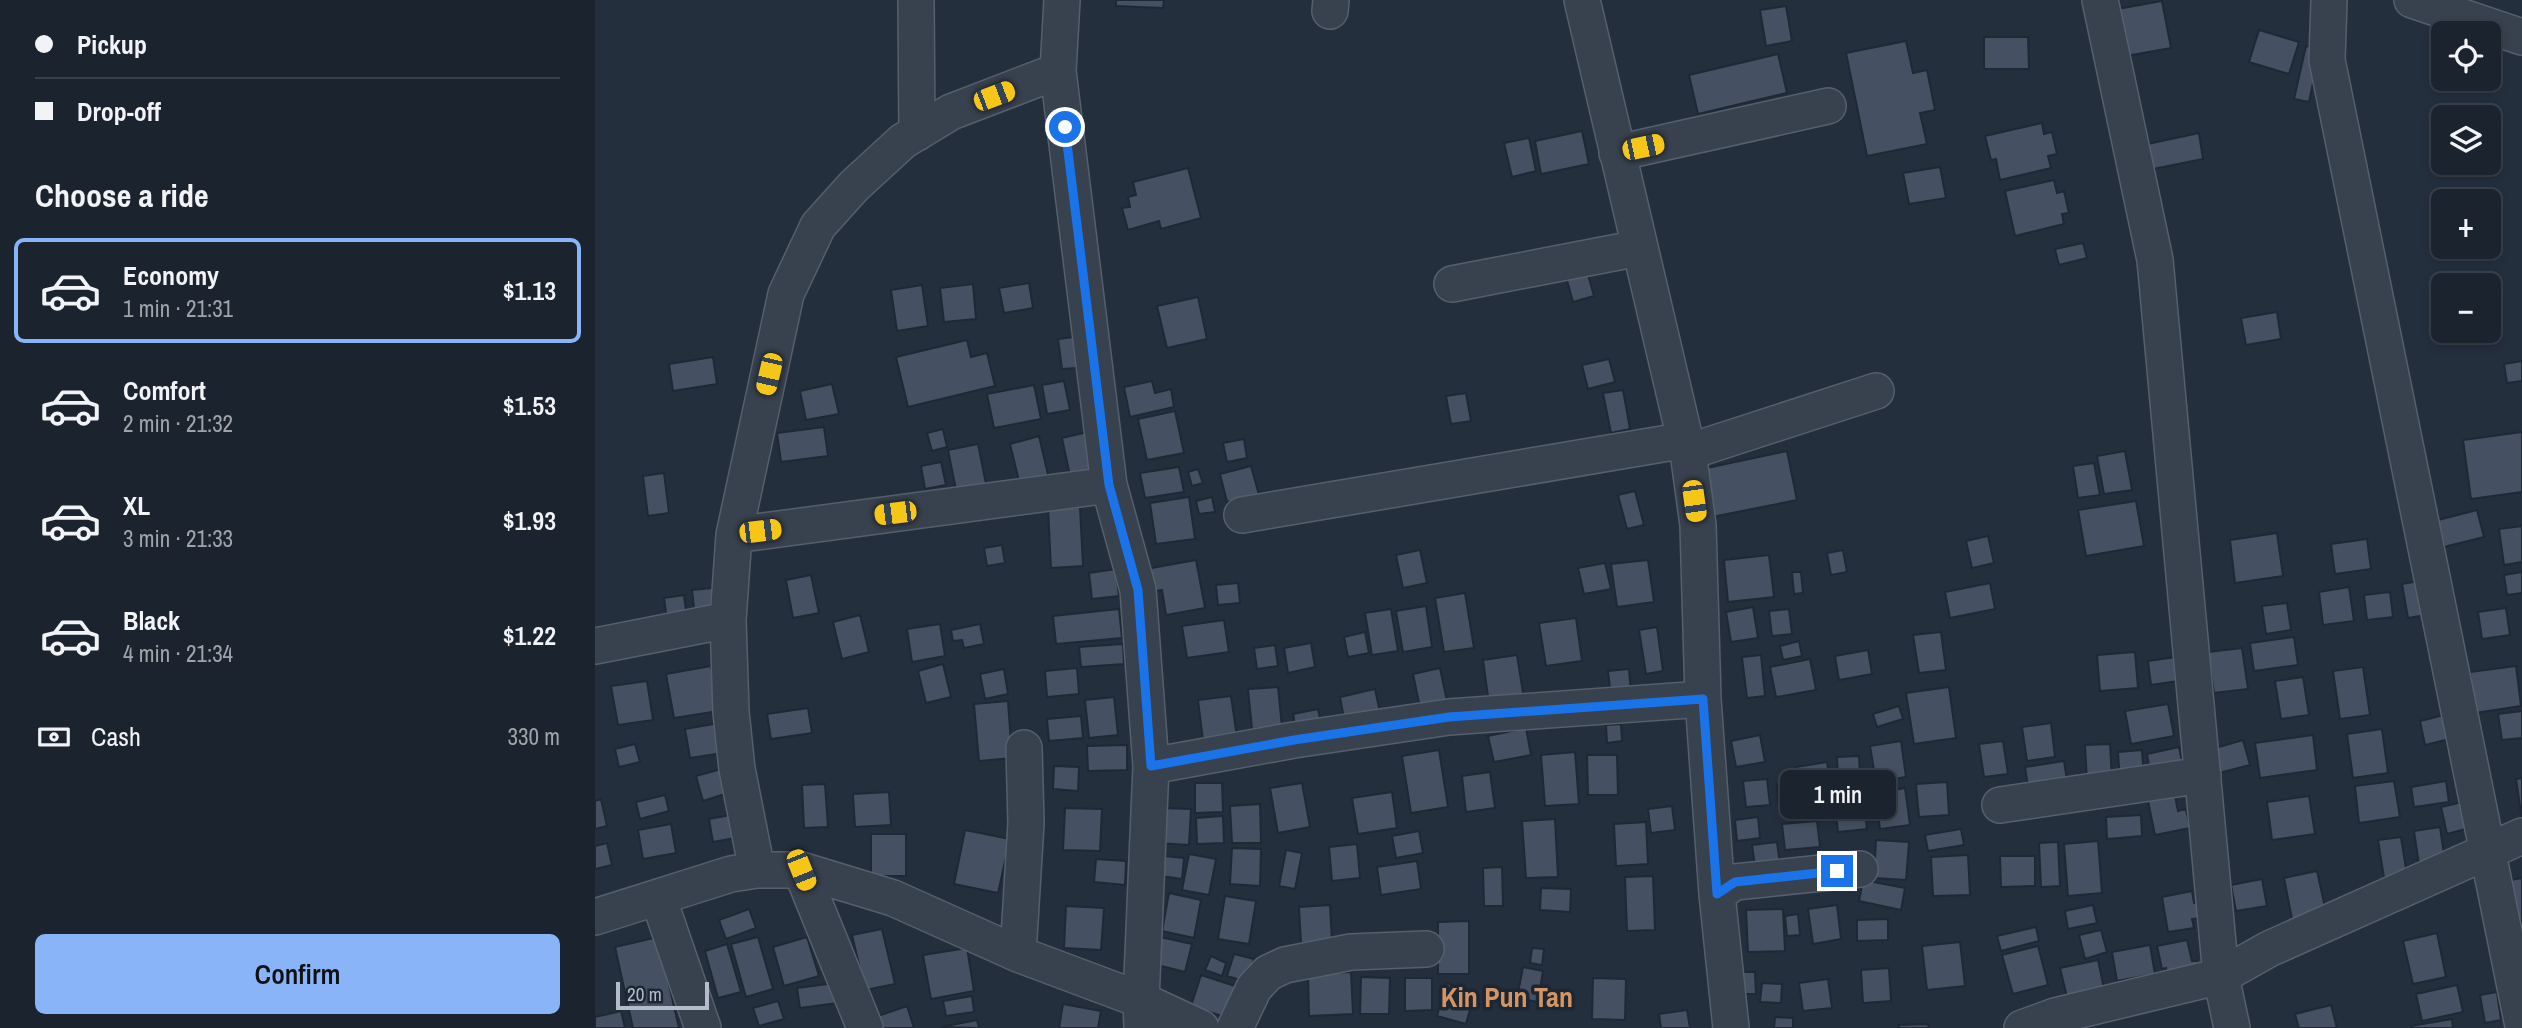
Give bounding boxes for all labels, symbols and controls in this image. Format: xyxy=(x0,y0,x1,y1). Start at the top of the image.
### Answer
map controls xyxy=(2431,21,2501,343)
button: locate xyxy=(2431,21,2501,91)
text: Pickup xyxy=(77,27,147,62)
car xyxy=(971,79,1018,113)
text: Drop-off xyxy=(77,94,161,129)
button: layers xyxy=(2431,105,2501,175)
route start xyxy=(1049,111,1081,143)
car xyxy=(1621,132,1666,162)
text: Choose a ride xyxy=(35,174,209,217)
button: + xyxy=(2431,189,2501,259)
text: Economy xyxy=(123,258,219,293)
icon: car xyxy=(39,259,102,322)
text: $1.13 xyxy=(503,273,556,308)
button: − xyxy=(2431,273,2501,343)
text: 1 min · 21:31 xyxy=(123,293,233,324)
car xyxy=(755,351,784,397)
text: Comfort xyxy=(123,373,206,408)
icon: car xyxy=(39,374,102,437)
text: $1.53 xyxy=(503,388,556,423)
text: 2 min · 21:32 xyxy=(123,408,233,439)
car xyxy=(1681,479,1708,523)
text: XL xyxy=(123,488,150,523)
icon: car xyxy=(39,489,102,552)
car xyxy=(873,500,918,526)
text: $1.93 xyxy=(503,503,556,538)
car xyxy=(738,518,783,544)
text: 3 min · 21:33 xyxy=(123,523,233,554)
text: Black xyxy=(123,603,180,638)
icon: car xyxy=(39,604,102,667)
text: $1.22 xyxy=(503,618,556,653)
text: 4 min · 21:34 xyxy=(123,638,233,669)
icon: cash xyxy=(35,718,73,756)
text: Cash xyxy=(91,719,141,754)
text: 330 m xyxy=(508,721,560,752)
callout: 1 min xyxy=(1779,770,1895,818)
text: 1 min xyxy=(1814,779,1862,810)
car xyxy=(784,847,819,893)
route end xyxy=(1821,855,1853,887)
button: Confirm xyxy=(35,934,560,1014)
district label: Kin Pun Tan xyxy=(1441,978,1573,1016)
scale bar xyxy=(616,979,709,1011)
text: 20 m xyxy=(627,981,662,1007)

